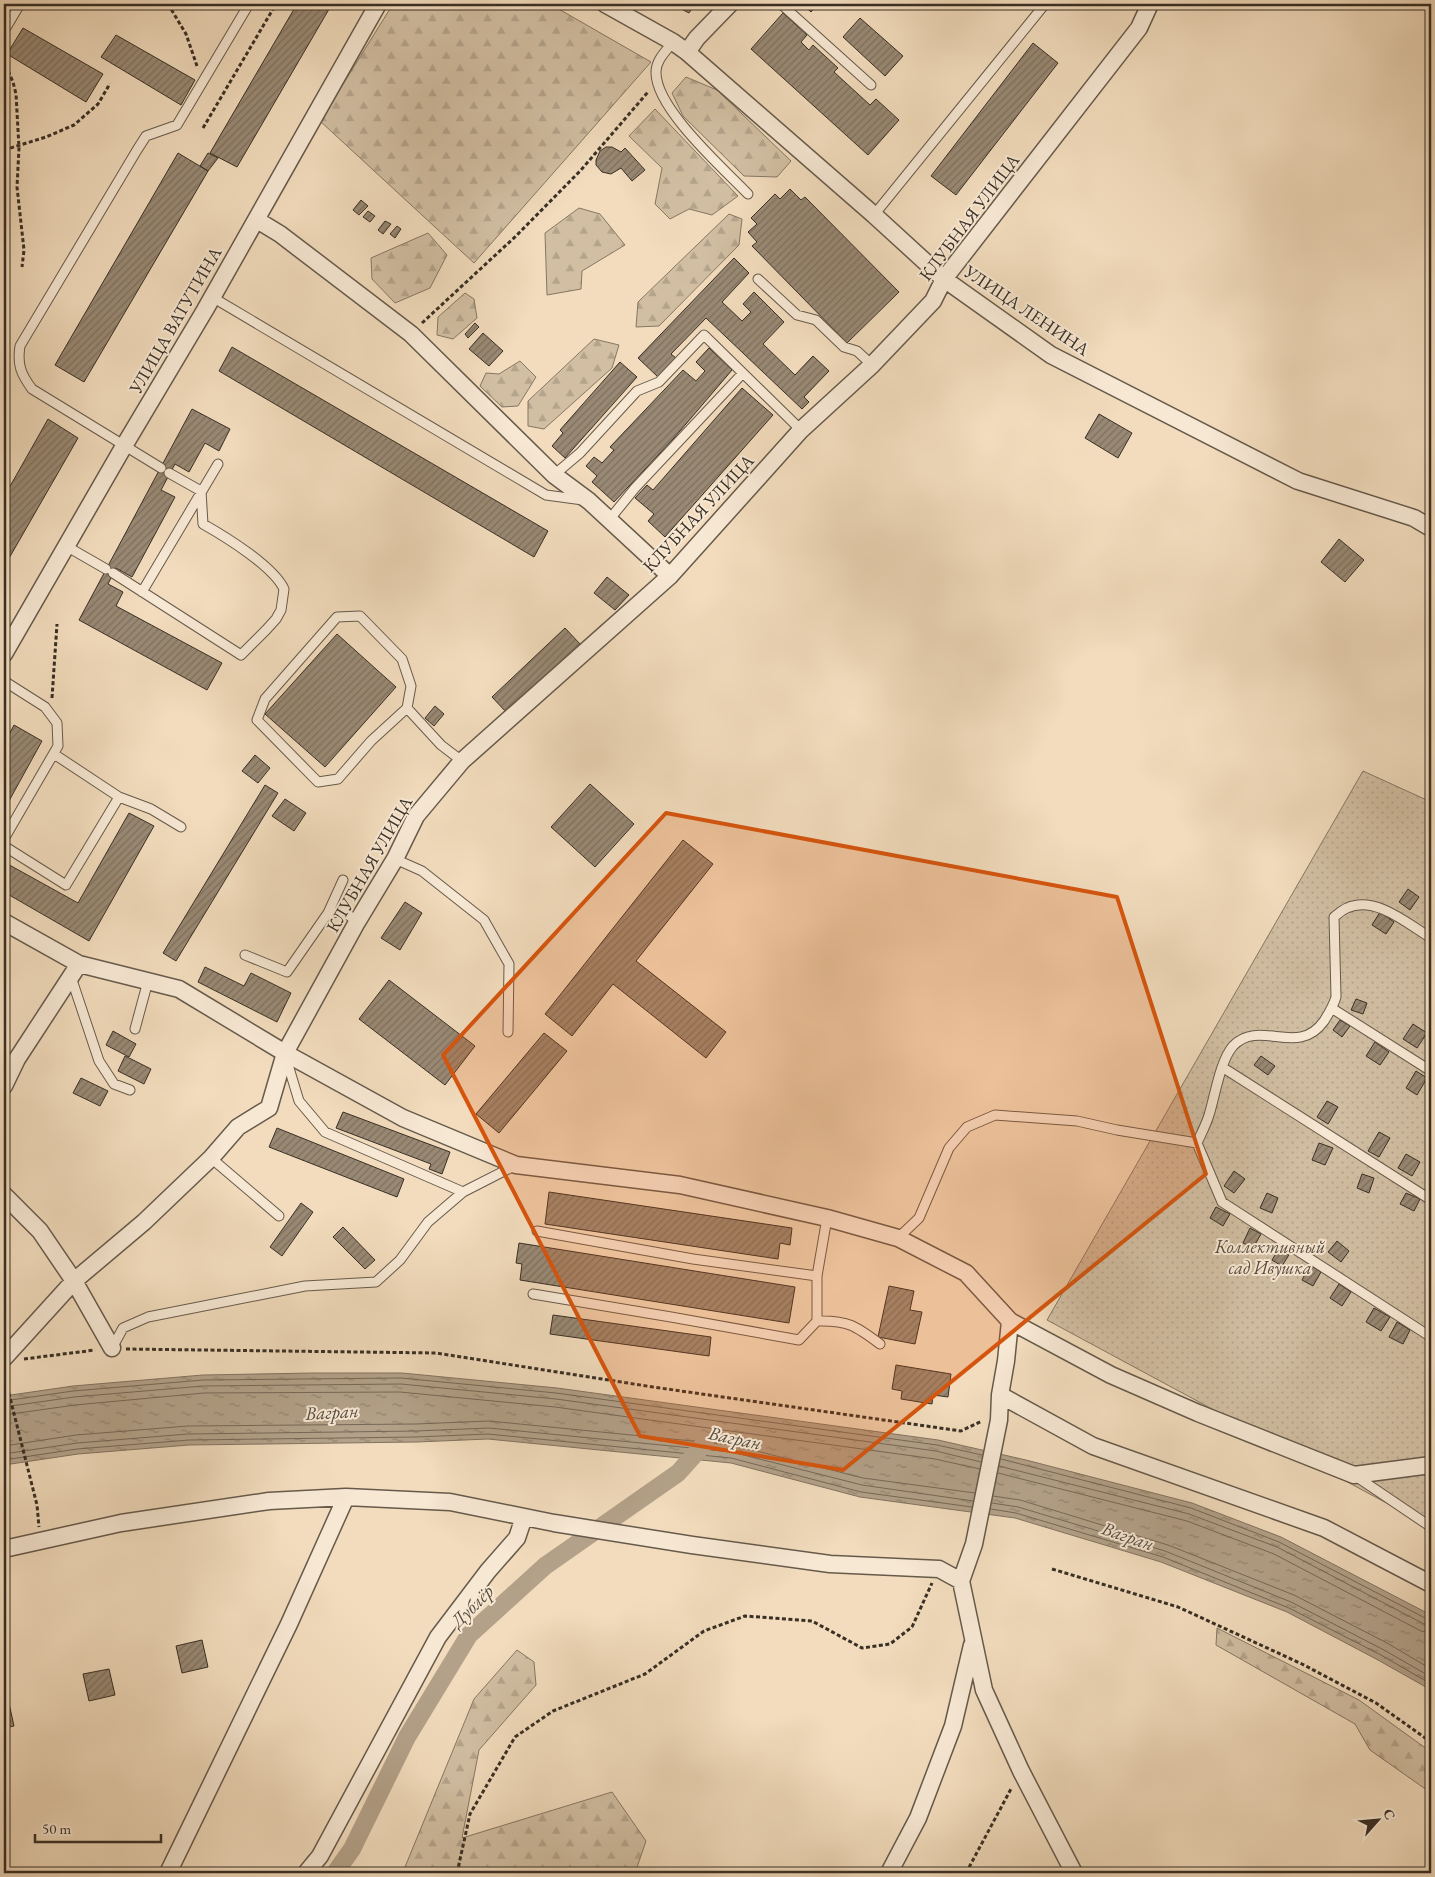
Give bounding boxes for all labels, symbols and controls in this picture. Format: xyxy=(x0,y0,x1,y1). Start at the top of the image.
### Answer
street label: КЛУБНАЯ УЛИЦА xyxy=(914,148,1025,285)
street label: УЛИЦА ВАТУТИНА xyxy=(123,242,227,398)
street label: УЛИЦА ЛЕНИНА xyxy=(959,259,1095,361)
street label: КЛУБНАЯ УЛИЦА xyxy=(637,449,759,577)
street label: КЛУБНАЯ УЛИЦА xyxy=(321,791,418,936)
park label: Коллективный сад Ивушка xyxy=(1214,1235,1325,1280)
water label: Вагран xyxy=(304,1398,359,1426)
water label: Вагран xyxy=(705,1420,764,1456)
water label: Вагран xyxy=(1098,1515,1157,1557)
water label: Дублёр xyxy=(444,1579,499,1634)
north arrow xyxy=(1352,1794,1402,1844)
text: С xyxy=(1379,1806,1400,1823)
scale bar xyxy=(35,1812,161,1844)
text: 50 m xyxy=(42,1819,71,1838)

